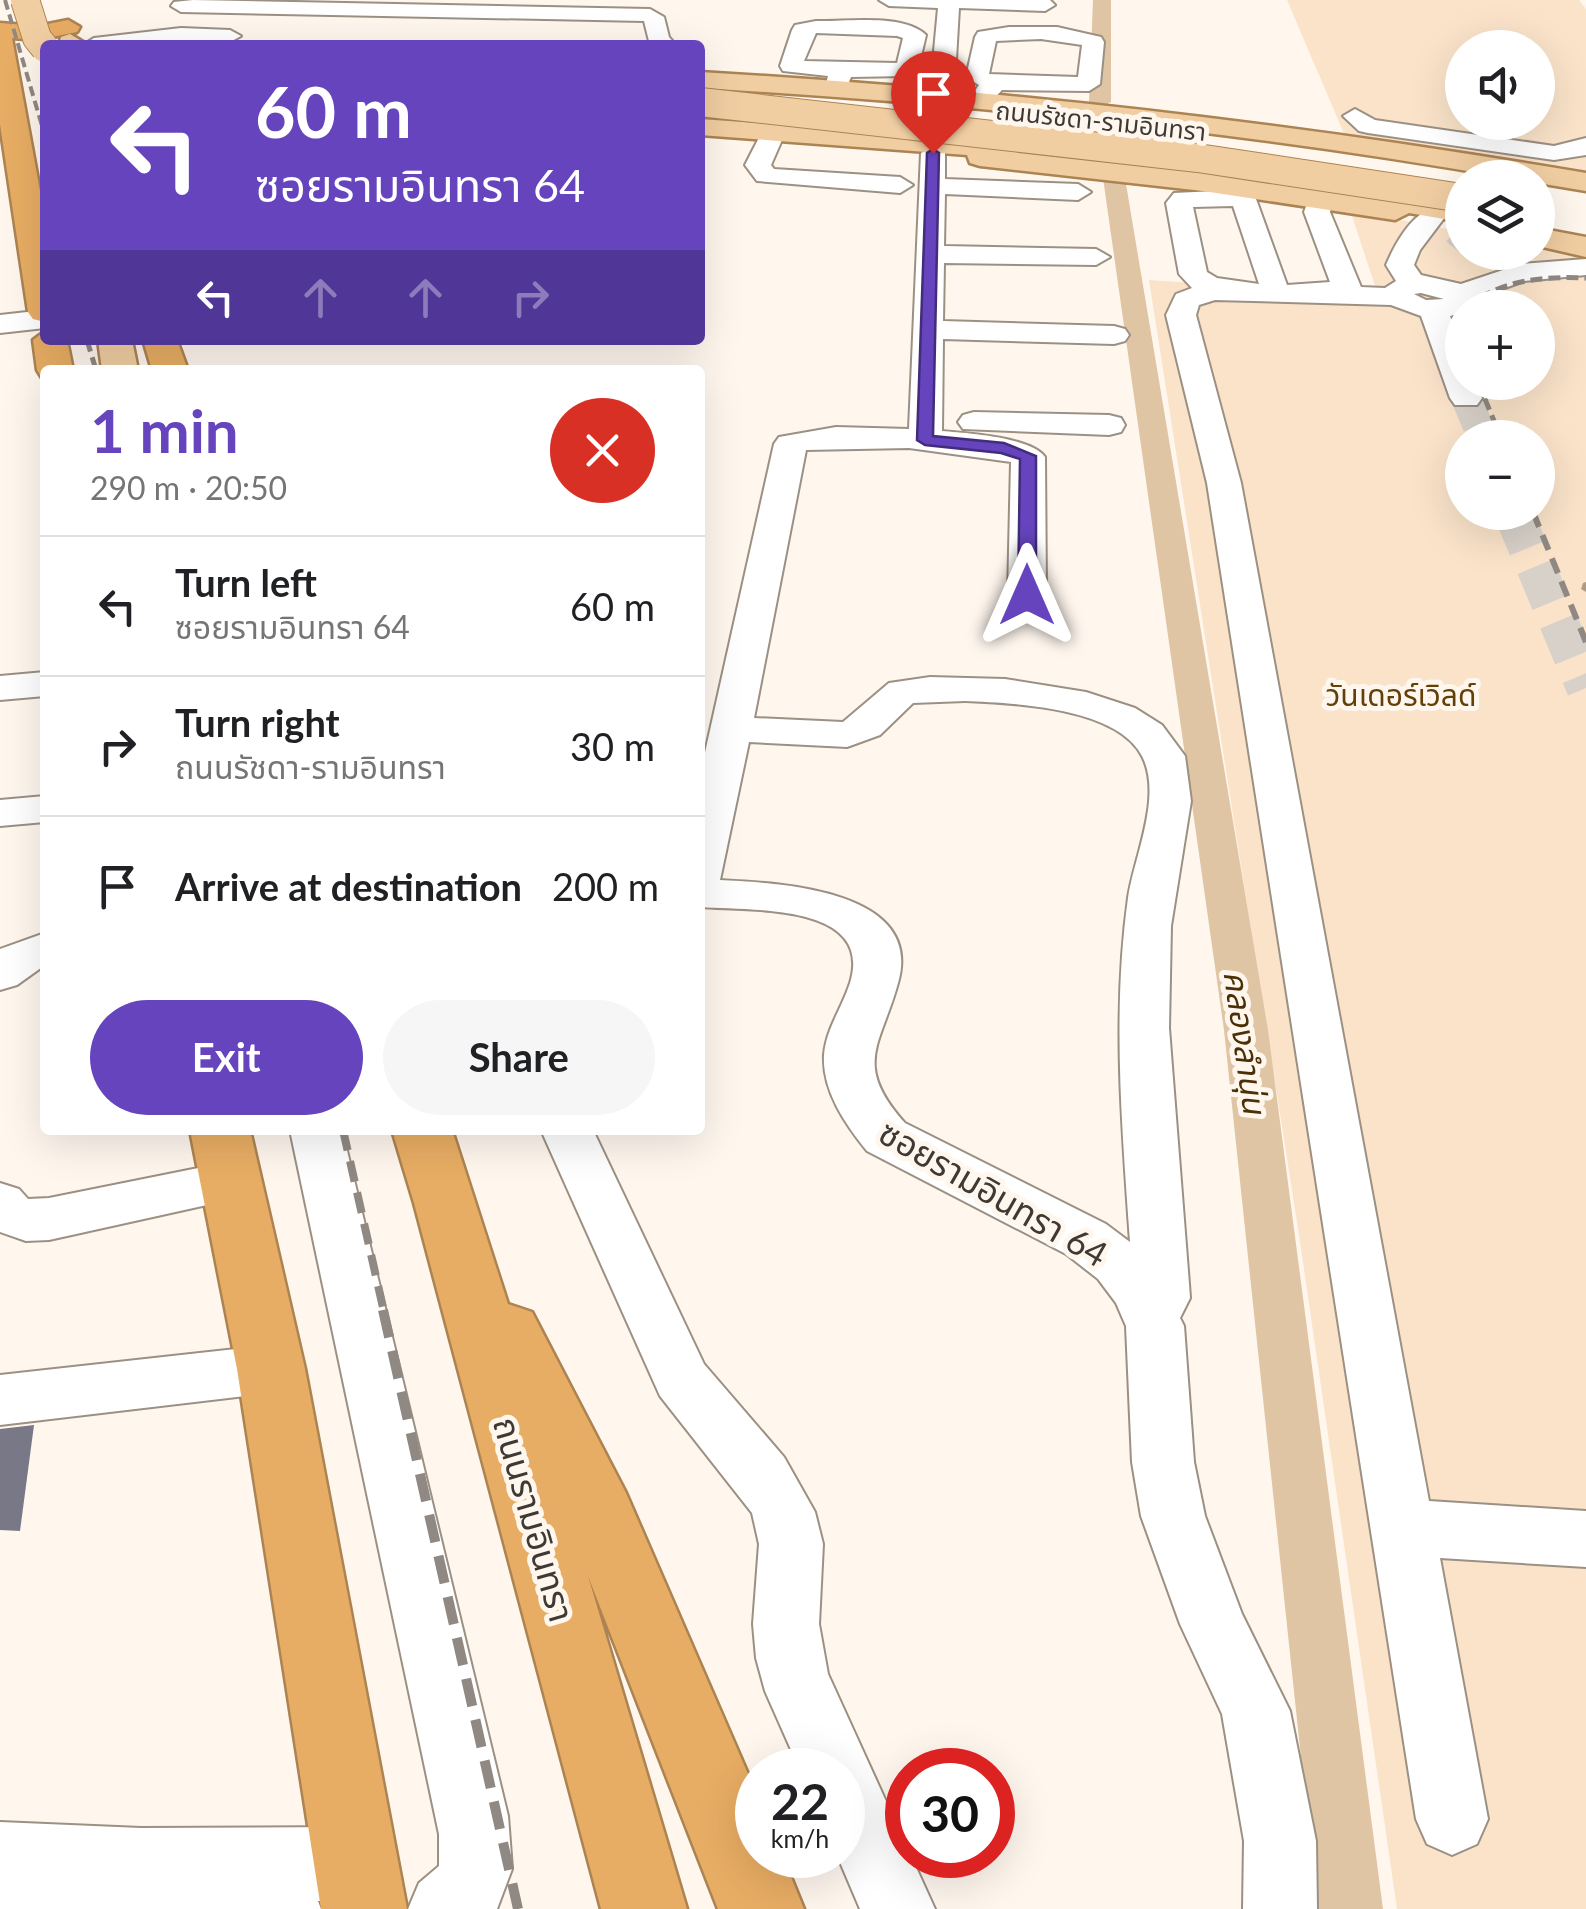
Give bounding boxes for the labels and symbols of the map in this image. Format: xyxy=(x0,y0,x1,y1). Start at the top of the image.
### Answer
pin xyxy=(891,51,976,154)
street label: ถนนรัชดา-รามอินทรา xyxy=(994,94,1208,146)
position arrow xyxy=(975,543,1079,647)
park label: วันเดอร์เวิลด์ xyxy=(1326,676,1476,712)
water label: คลองลำนุ่น xyxy=(1215,968,1276,1119)
street label: ซอยรามอินทรา 64 xyxy=(872,1110,1116,1274)
street label: ถนนรามอินทรา xyxy=(486,1412,584,1626)
speed limit sign: 30 xyxy=(885,1748,1015,1878)

